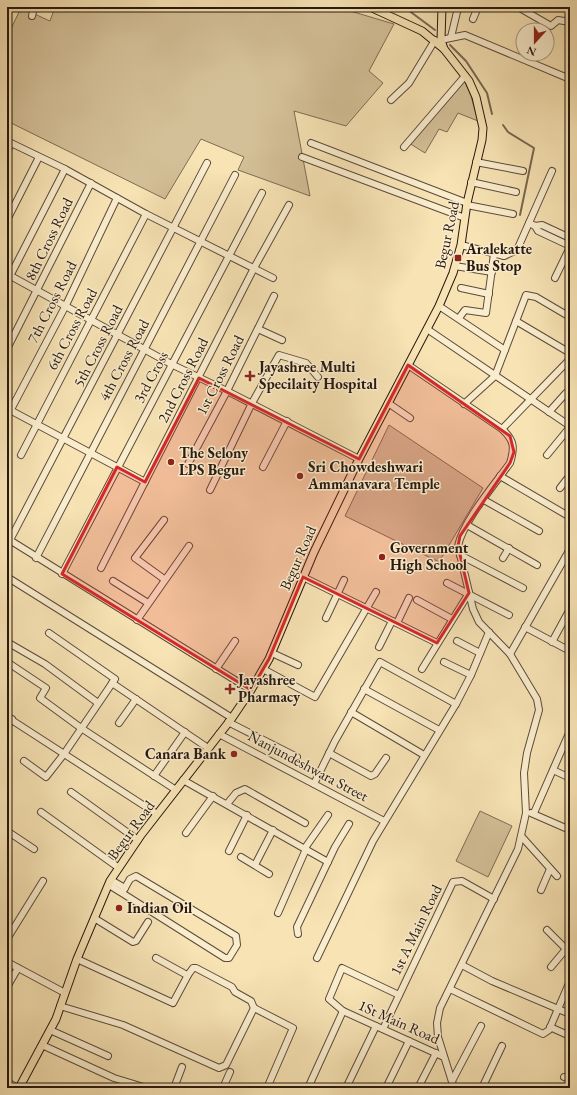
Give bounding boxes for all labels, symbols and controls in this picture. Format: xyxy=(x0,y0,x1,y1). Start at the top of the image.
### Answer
north arrow xyxy=(515,22,555,62)
text: N xyxy=(525,43,538,59)
street label: 8th Cross Road xyxy=(20,194,77,283)
street label: Begur Road xyxy=(430,199,463,270)
place label: Aralekatte Bus Stop xyxy=(465,239,532,275)
marker: Aralekatte Bus Stop xyxy=(453,253,463,263)
street label: 7th Cross Road xyxy=(23,257,81,346)
street label: 6th Cross Road xyxy=(42,284,101,373)
street label: 5th Cross Road xyxy=(69,301,127,390)
street label: 4th Cross Road xyxy=(94,315,153,404)
street label: 1st Cross Road xyxy=(191,331,248,418)
street label: 2nd Cross Road xyxy=(153,334,212,425)
street label: 3rd Cross xyxy=(129,348,172,406)
place label: Jayashree Multi Specilaity Hospital xyxy=(257,357,378,393)
marker: Jayashree Multi Specilaity Hospital xyxy=(244,370,256,382)
place label: The Selony LPS Begur xyxy=(179,443,249,479)
marker: The Selony LPS Begur xyxy=(166,457,176,467)
place label: Sri Chowdeshwari Ammanavara Temple xyxy=(307,457,440,493)
marker: Sri Chowdeshwari Ammanavara Temple xyxy=(295,471,305,481)
street label: Begur Road xyxy=(275,522,320,593)
place label: Government High School xyxy=(390,538,469,574)
marker: Government High School xyxy=(377,552,387,562)
place label: Jayashree Pharmacy xyxy=(236,670,301,706)
marker: Jayashree Pharmacy xyxy=(225,684,235,694)
street label: Nanjundeshwara Street xyxy=(245,726,372,805)
place label: Canara Bank xyxy=(145,744,227,763)
marker: Canara Bank xyxy=(229,749,239,759)
street label: Begur Road xyxy=(103,796,159,863)
street label: 1st A Main Road xyxy=(385,881,446,978)
place label: Indian Oil xyxy=(127,898,193,917)
marker: Indian Oil xyxy=(114,903,124,913)
street label: 1St Main Road xyxy=(356,995,443,1048)

